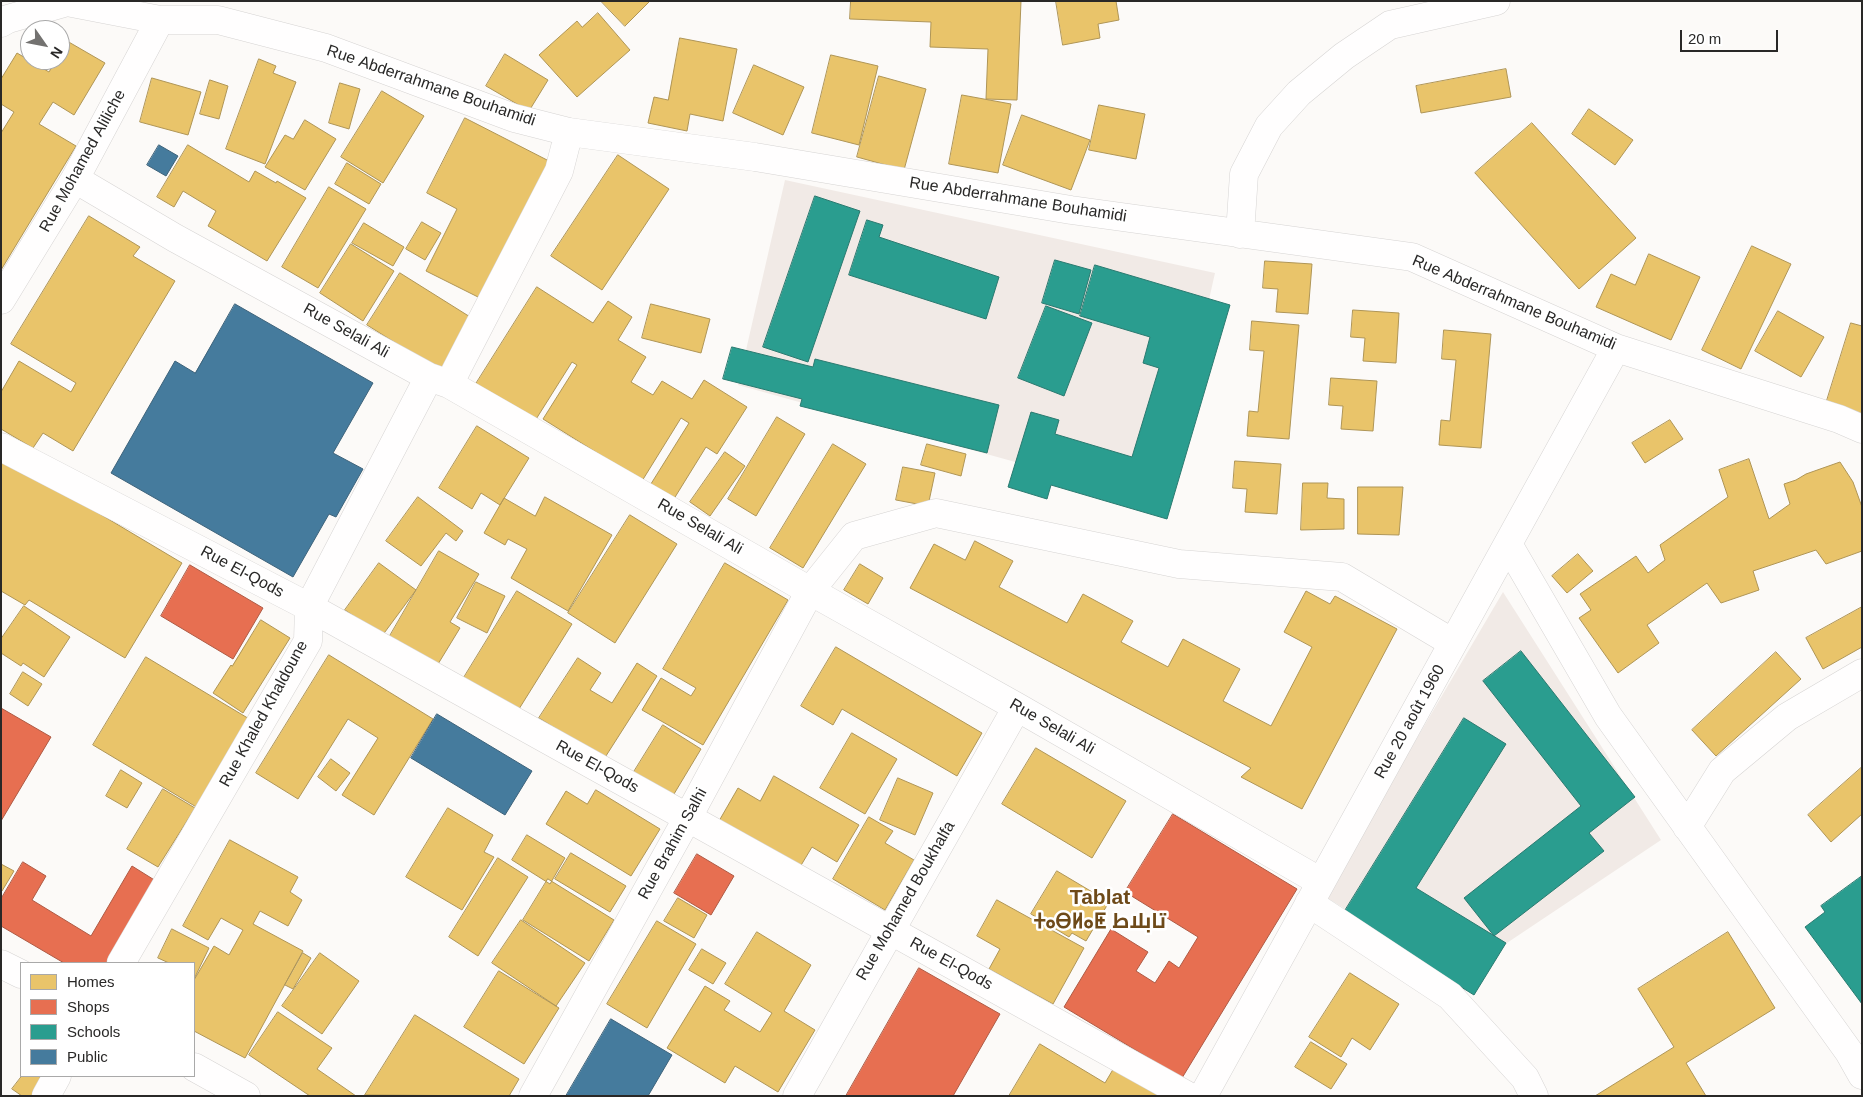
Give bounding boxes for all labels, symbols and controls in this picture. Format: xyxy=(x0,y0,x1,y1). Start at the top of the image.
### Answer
north arrow xyxy=(20,20,70,70)
scale bar xyxy=(1683,20,1780,52)
text: 20 m xyxy=(1688,30,1721,47)
street label: Rue Abderrahmane Bouhamidi xyxy=(324,41,538,131)
text: N xyxy=(47,44,66,61)
street label: Rue Mohamed Aliliche xyxy=(36,86,130,236)
street label: Rue Abderrahmane Bouhamidi xyxy=(908,173,1128,227)
street label: Rue Abderrahmane Bouhamidi xyxy=(1409,251,1619,355)
street label: Rue Selali Ali xyxy=(300,300,392,362)
street label: Rue Selali Ali xyxy=(654,495,746,559)
street label: Rue El-Qods xyxy=(197,542,287,602)
street label: Rue Khaled Khaldoune xyxy=(216,637,312,791)
street label: Rue 20 août 1960 xyxy=(1371,662,1449,782)
street label: Rue Selali Ali xyxy=(1006,695,1098,759)
street label: Rue El-Qods xyxy=(552,736,642,798)
street label: Rue Brahim Salhi xyxy=(634,785,712,903)
street label: Rue Mohamed Boukhalfa xyxy=(853,818,959,984)
district label: Tablat ⵜⴰⴱⵍⴰⵟ تابلاط xyxy=(1034,885,1166,935)
street label: Rue El-Qods xyxy=(906,933,996,995)
legend xyxy=(20,962,195,1077)
text: Homes xyxy=(67,973,115,990)
text: Shops xyxy=(67,998,110,1015)
text: Schools xyxy=(67,1023,120,1040)
text: Public xyxy=(67,1048,108,1065)

